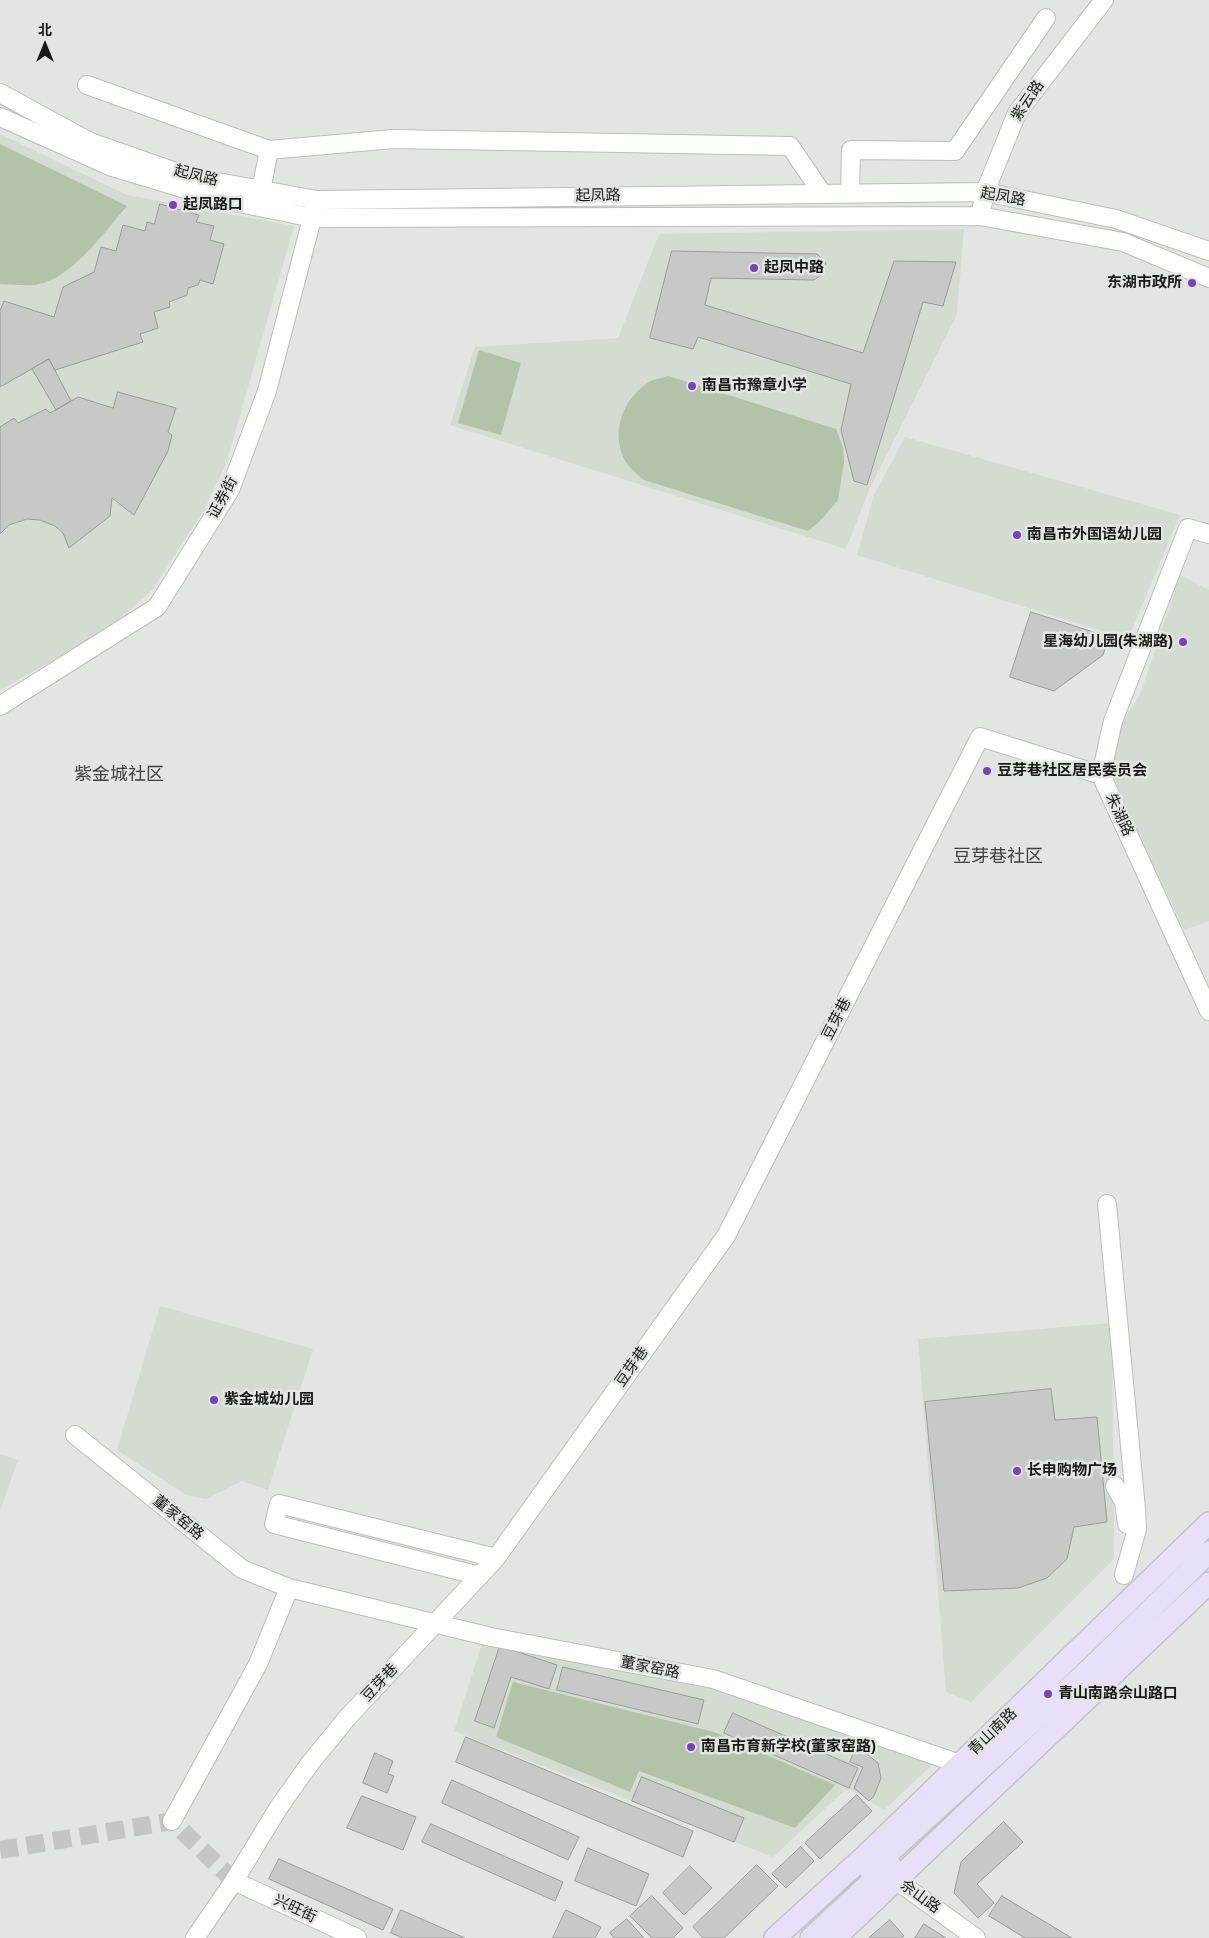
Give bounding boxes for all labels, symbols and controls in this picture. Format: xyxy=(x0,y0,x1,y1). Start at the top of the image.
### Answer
north arrow xyxy=(20,20,70,70)
text: 北 xyxy=(38,22,52,38)
street label: 紫云路 xyxy=(1008,77,1048,125)
street label: 起凤路 xyxy=(172,162,220,190)
street label: 起凤路 xyxy=(979,184,1027,210)
street label: 起凤路 xyxy=(575,187,621,205)
place label: 起凤路口 xyxy=(183,196,243,214)
marker: 起凤路口 xyxy=(167,199,179,211)
place label: 起凤中路 xyxy=(764,259,824,277)
marker: 起凤中路 xyxy=(748,262,760,274)
place label: 东湖市政所 xyxy=(1107,274,1182,292)
marker: 东湖市政所 xyxy=(1186,277,1198,289)
place label: 南昌市豫章小学 xyxy=(702,377,807,395)
marker: 南昌市豫章小学 xyxy=(686,380,698,392)
street label: 证券街 xyxy=(204,474,242,522)
place label: 南昌市外国语幼儿园 xyxy=(1027,526,1162,544)
marker: 南昌市外国语幼儿园 xyxy=(1011,529,1023,541)
place label: 星海幼儿园(朱湖路) xyxy=(1043,633,1173,651)
marker: 星海幼儿园(朱湖路) xyxy=(1177,636,1189,648)
place label: 豆芽巷社区居民委员会 xyxy=(997,762,1147,780)
district label: 紫金城社区 xyxy=(74,764,164,786)
marker: 豆芽巷社区居民委员会 xyxy=(981,765,993,777)
street label: 朱湖路 xyxy=(1101,791,1137,839)
district label: 豆芽巷社区 xyxy=(953,846,1043,868)
street label: 豆芽巷 xyxy=(819,995,855,1043)
street label: 豆芽巷 xyxy=(612,1343,652,1391)
place label: 紫金城幼儿园 xyxy=(224,1391,314,1409)
marker: 紫金城幼儿园 xyxy=(208,1394,220,1406)
place label: 长申购物广场 xyxy=(1027,1462,1117,1480)
marker: 长申购物广场 xyxy=(1011,1465,1023,1477)
street label: 董家窑路 xyxy=(149,1492,207,1544)
street label: 董家窑路 xyxy=(619,1653,681,1683)
street label: 豆芽巷 xyxy=(358,1660,402,1706)
place label: 青山南路佘山路口 xyxy=(1058,1685,1178,1703)
marker: 青山南路佘山路口 xyxy=(1042,1688,1054,1700)
street label: 青山南路 xyxy=(965,1705,1021,1759)
place label: 南昌市育新学校(董家窑路) xyxy=(701,1738,876,1756)
marker: 南昌市育新学校(董家窑路) xyxy=(685,1741,697,1753)
street label: 佘山路 xyxy=(897,1876,943,1918)
street label: 兴旺街 xyxy=(271,1891,319,1927)

